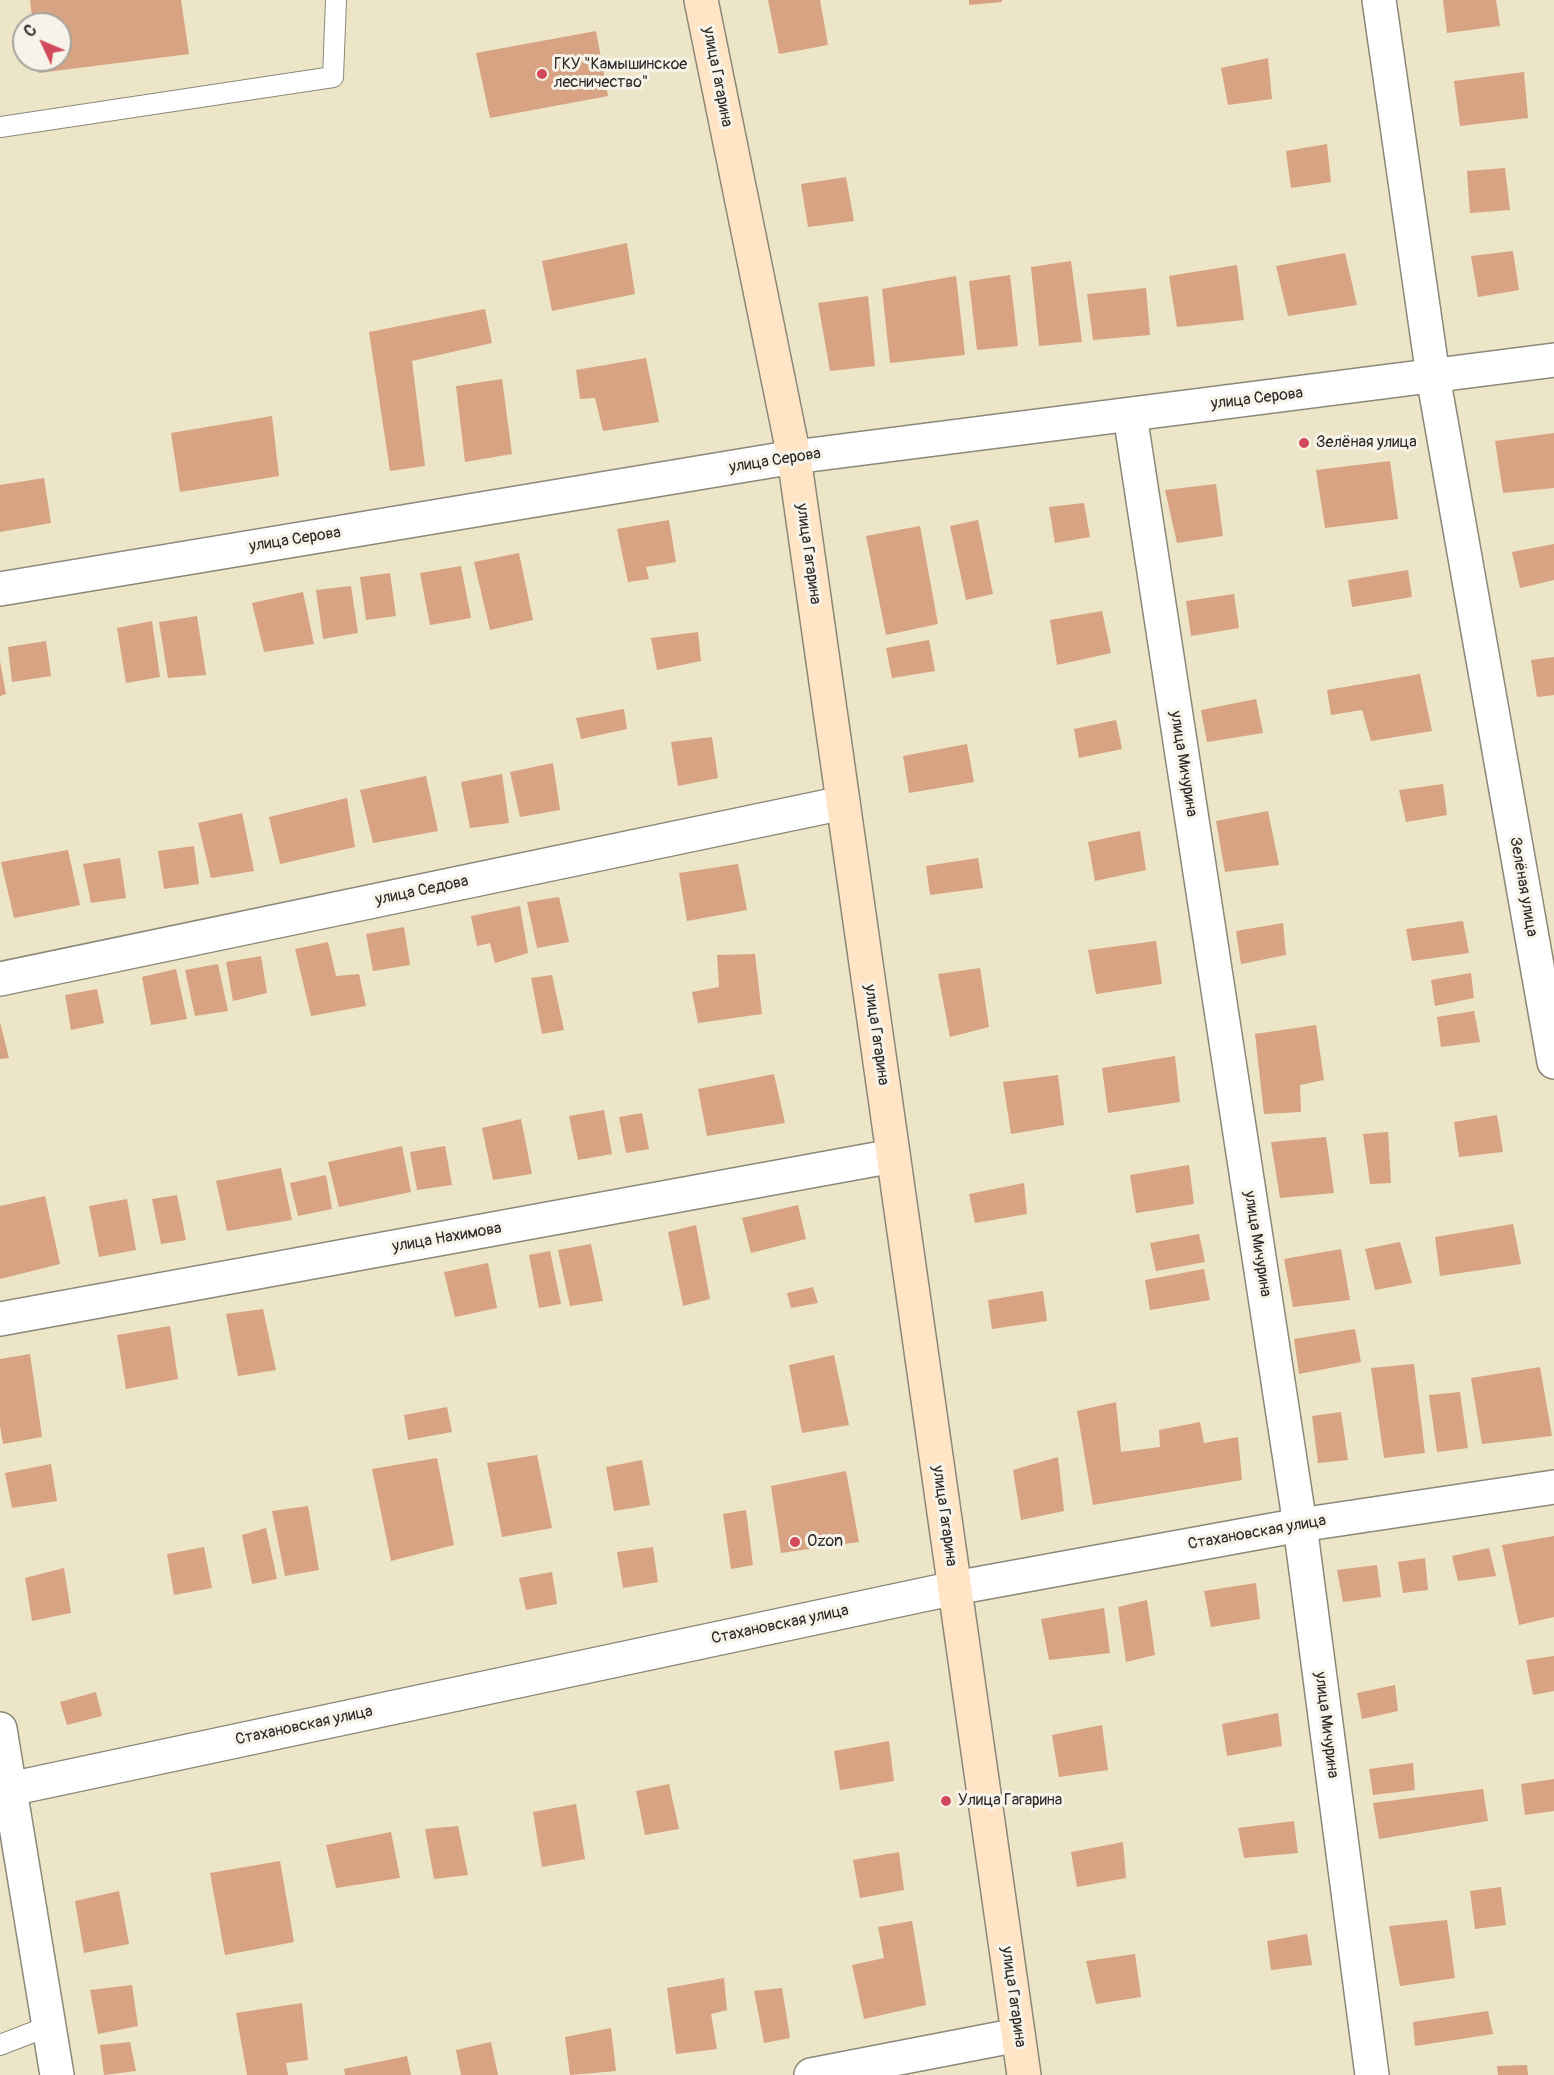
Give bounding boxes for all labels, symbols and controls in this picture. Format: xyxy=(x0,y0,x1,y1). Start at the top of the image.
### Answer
north arrow xyxy=(12,12,72,72)
text: С xyxy=(20,20,41,41)
street label: улица Гагарина xyxy=(698,25,736,129)
place label: ГКУ "Камышинское лесничество" xyxy=(554,55,687,93)
marker: ГКУ "Камышинское лесничество" xyxy=(535,67,549,81)
street label: улица Серова xyxy=(1210,384,1304,414)
place label: Зелёная улица xyxy=(1316,433,1417,453)
marker: Зелёная улица xyxy=(1297,436,1311,450)
street label: улица Серова xyxy=(728,444,822,478)
street label: улица Гагарина xyxy=(791,502,825,606)
street label: улица Серова xyxy=(248,523,342,557)
street label: улица Мичурина xyxy=(1165,710,1201,818)
street label: Зелёная улица xyxy=(1505,836,1541,938)
street label: улица Седова xyxy=(374,872,470,910)
street label: улица Гагарина xyxy=(859,983,893,1087)
street label: улица Мичурина xyxy=(1239,1190,1275,1298)
street label: улица Нахимова xyxy=(391,1219,503,1257)
street label: улица Гагарина xyxy=(927,1464,961,1568)
street label: Стахановская улица xyxy=(1186,1511,1328,1555)
place label: Ozon xyxy=(807,1532,843,1552)
marker: Ozon xyxy=(788,1535,802,1549)
street label: Стахановская улица xyxy=(710,1601,850,1649)
street label: улица Мичурина xyxy=(1310,1671,1342,1779)
street label: Стахановская улица xyxy=(234,1702,374,1750)
place label: Улица Гагарина xyxy=(958,1791,1062,1811)
marker: Улица Гагарина xyxy=(939,1794,953,1808)
street label: улица Гагарина xyxy=(996,1945,1030,2049)

